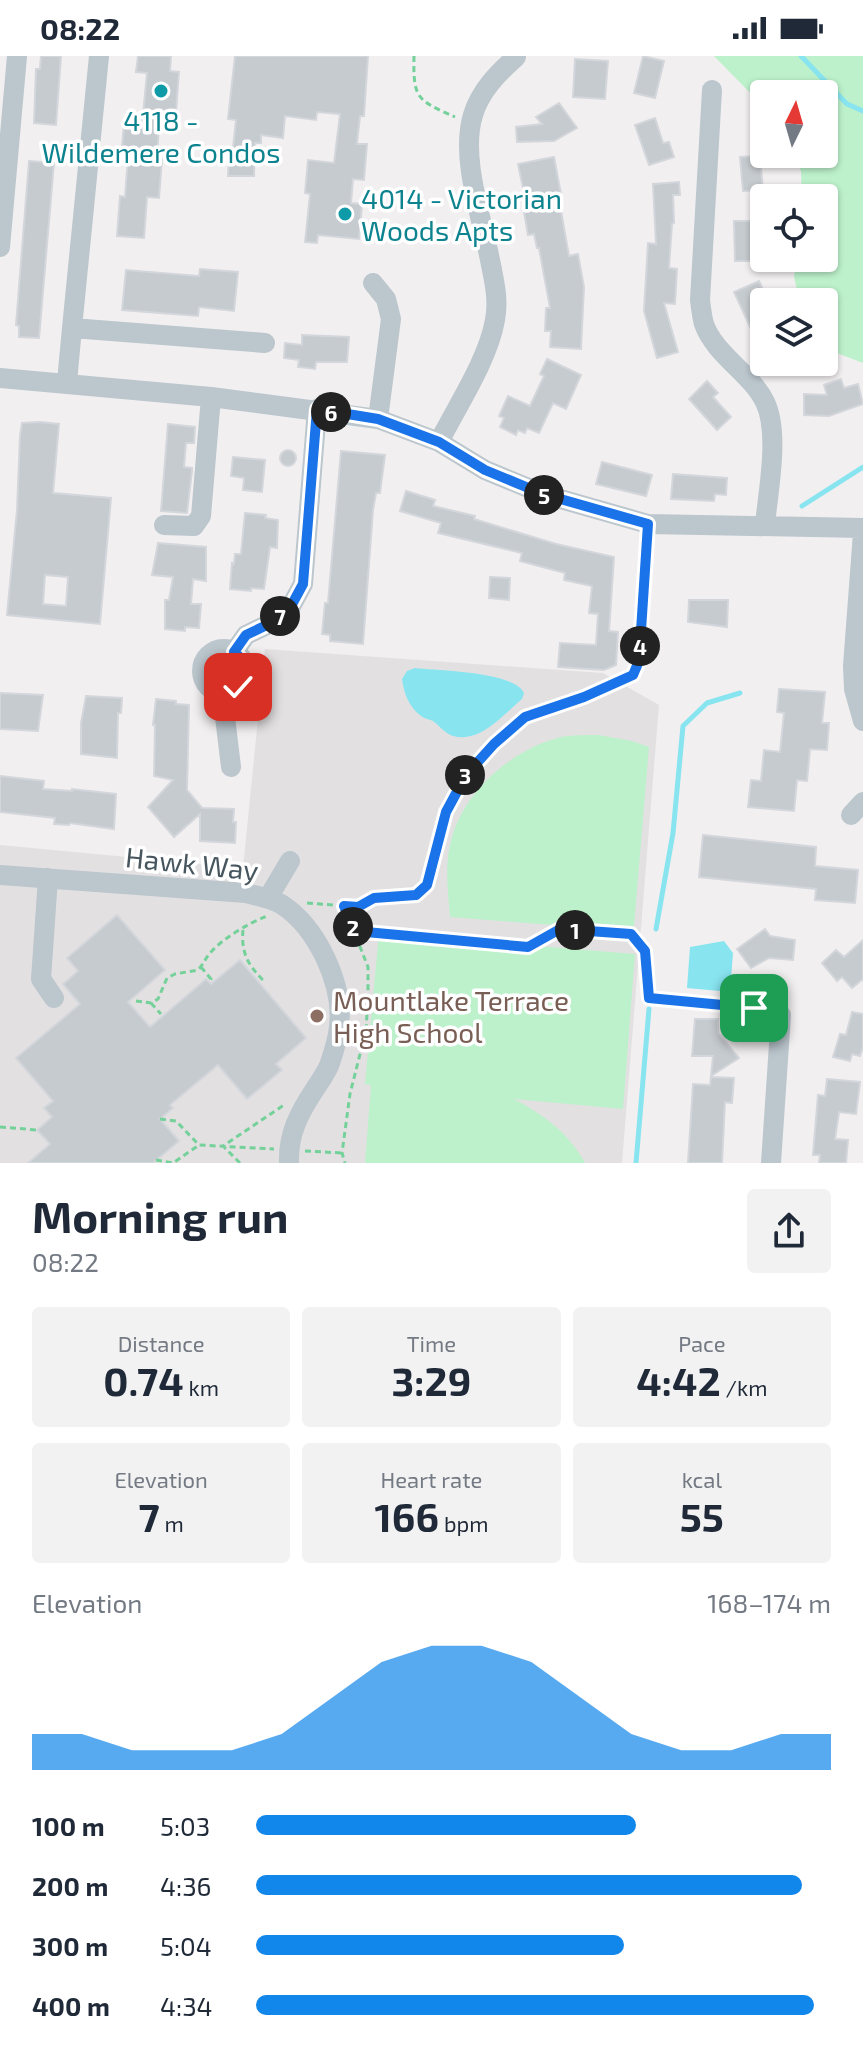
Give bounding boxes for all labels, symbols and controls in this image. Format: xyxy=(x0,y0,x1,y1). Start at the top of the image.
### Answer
text: 08:22 xyxy=(40,10,120,46)
north arrow xyxy=(750,80,838,168)
map controls xyxy=(750,80,838,376)
marker: 4118 - Wildemere Condos xyxy=(152,82,170,100)
place label: 4118 - Wildemere Condos xyxy=(42,103,280,169)
place label: 4014 - Victorian Woods Apts xyxy=(361,181,562,247)
button: locate xyxy=(750,184,838,272)
marker: 4014 - Victorian Woods Apts xyxy=(336,205,354,223)
button: layers xyxy=(750,288,838,376)
pin: 6 xyxy=(311,392,351,432)
text: 6 xyxy=(325,399,337,425)
pin: 5 xyxy=(524,475,564,515)
text: 5 xyxy=(538,482,550,508)
pin: 7 xyxy=(260,596,300,636)
text: 7 xyxy=(274,603,286,629)
pin: 4 xyxy=(620,626,660,666)
text: 4 xyxy=(633,633,647,659)
pin xyxy=(204,653,272,721)
icon: check xyxy=(216,665,260,709)
pin: 3 xyxy=(445,755,485,795)
text: 3 xyxy=(459,762,471,788)
street label: Hawk Way xyxy=(124,839,260,887)
pin: 2 xyxy=(333,907,373,947)
pin: 1 xyxy=(555,910,595,950)
text: 2 xyxy=(347,914,359,940)
text: 1 xyxy=(570,917,580,943)
pin xyxy=(720,974,788,1042)
place label: Mountlake Terrace High School xyxy=(333,983,569,1049)
icon: arrive xyxy=(732,986,776,1030)
marker: Mountlake Terrace High School xyxy=(308,1007,326,1025)
text: Morning run xyxy=(32,1189,288,1242)
button: share xyxy=(747,1189,831,1273)
text: 08:22 xyxy=(32,1246,99,1277)
text: Distance xyxy=(118,1330,205,1356)
text: Time xyxy=(407,1330,456,1356)
text: Pace xyxy=(678,1330,726,1356)
text: 0.74 xyxy=(103,1356,184,1404)
text: 3:29 xyxy=(392,1356,471,1404)
text: 4:42 xyxy=(636,1356,721,1404)
text: km xyxy=(184,1374,219,1400)
text: /km xyxy=(721,1374,767,1400)
text: Elevation xyxy=(114,1466,208,1492)
text: Heart rate xyxy=(381,1466,482,1492)
text: kcal xyxy=(682,1466,722,1492)
text: 7 xyxy=(139,1492,160,1540)
text: 166 xyxy=(375,1492,439,1540)
text: 55 xyxy=(680,1492,724,1540)
text: m xyxy=(160,1510,184,1536)
text: bpm xyxy=(439,1510,488,1536)
text: Elevation xyxy=(32,1587,142,1618)
text: 168–174 m xyxy=(707,1587,831,1618)
text: 100 m xyxy=(32,1810,105,1841)
text: 5:03 xyxy=(160,1810,210,1841)
text: 200 m xyxy=(32,1870,108,1901)
text: 4:36 xyxy=(160,1870,211,1901)
text: 300 m xyxy=(32,1930,108,1961)
text: 5:04 xyxy=(160,1930,212,1961)
text: 400 m xyxy=(32,1990,110,2021)
text: 4:34 xyxy=(160,1990,213,2021)

